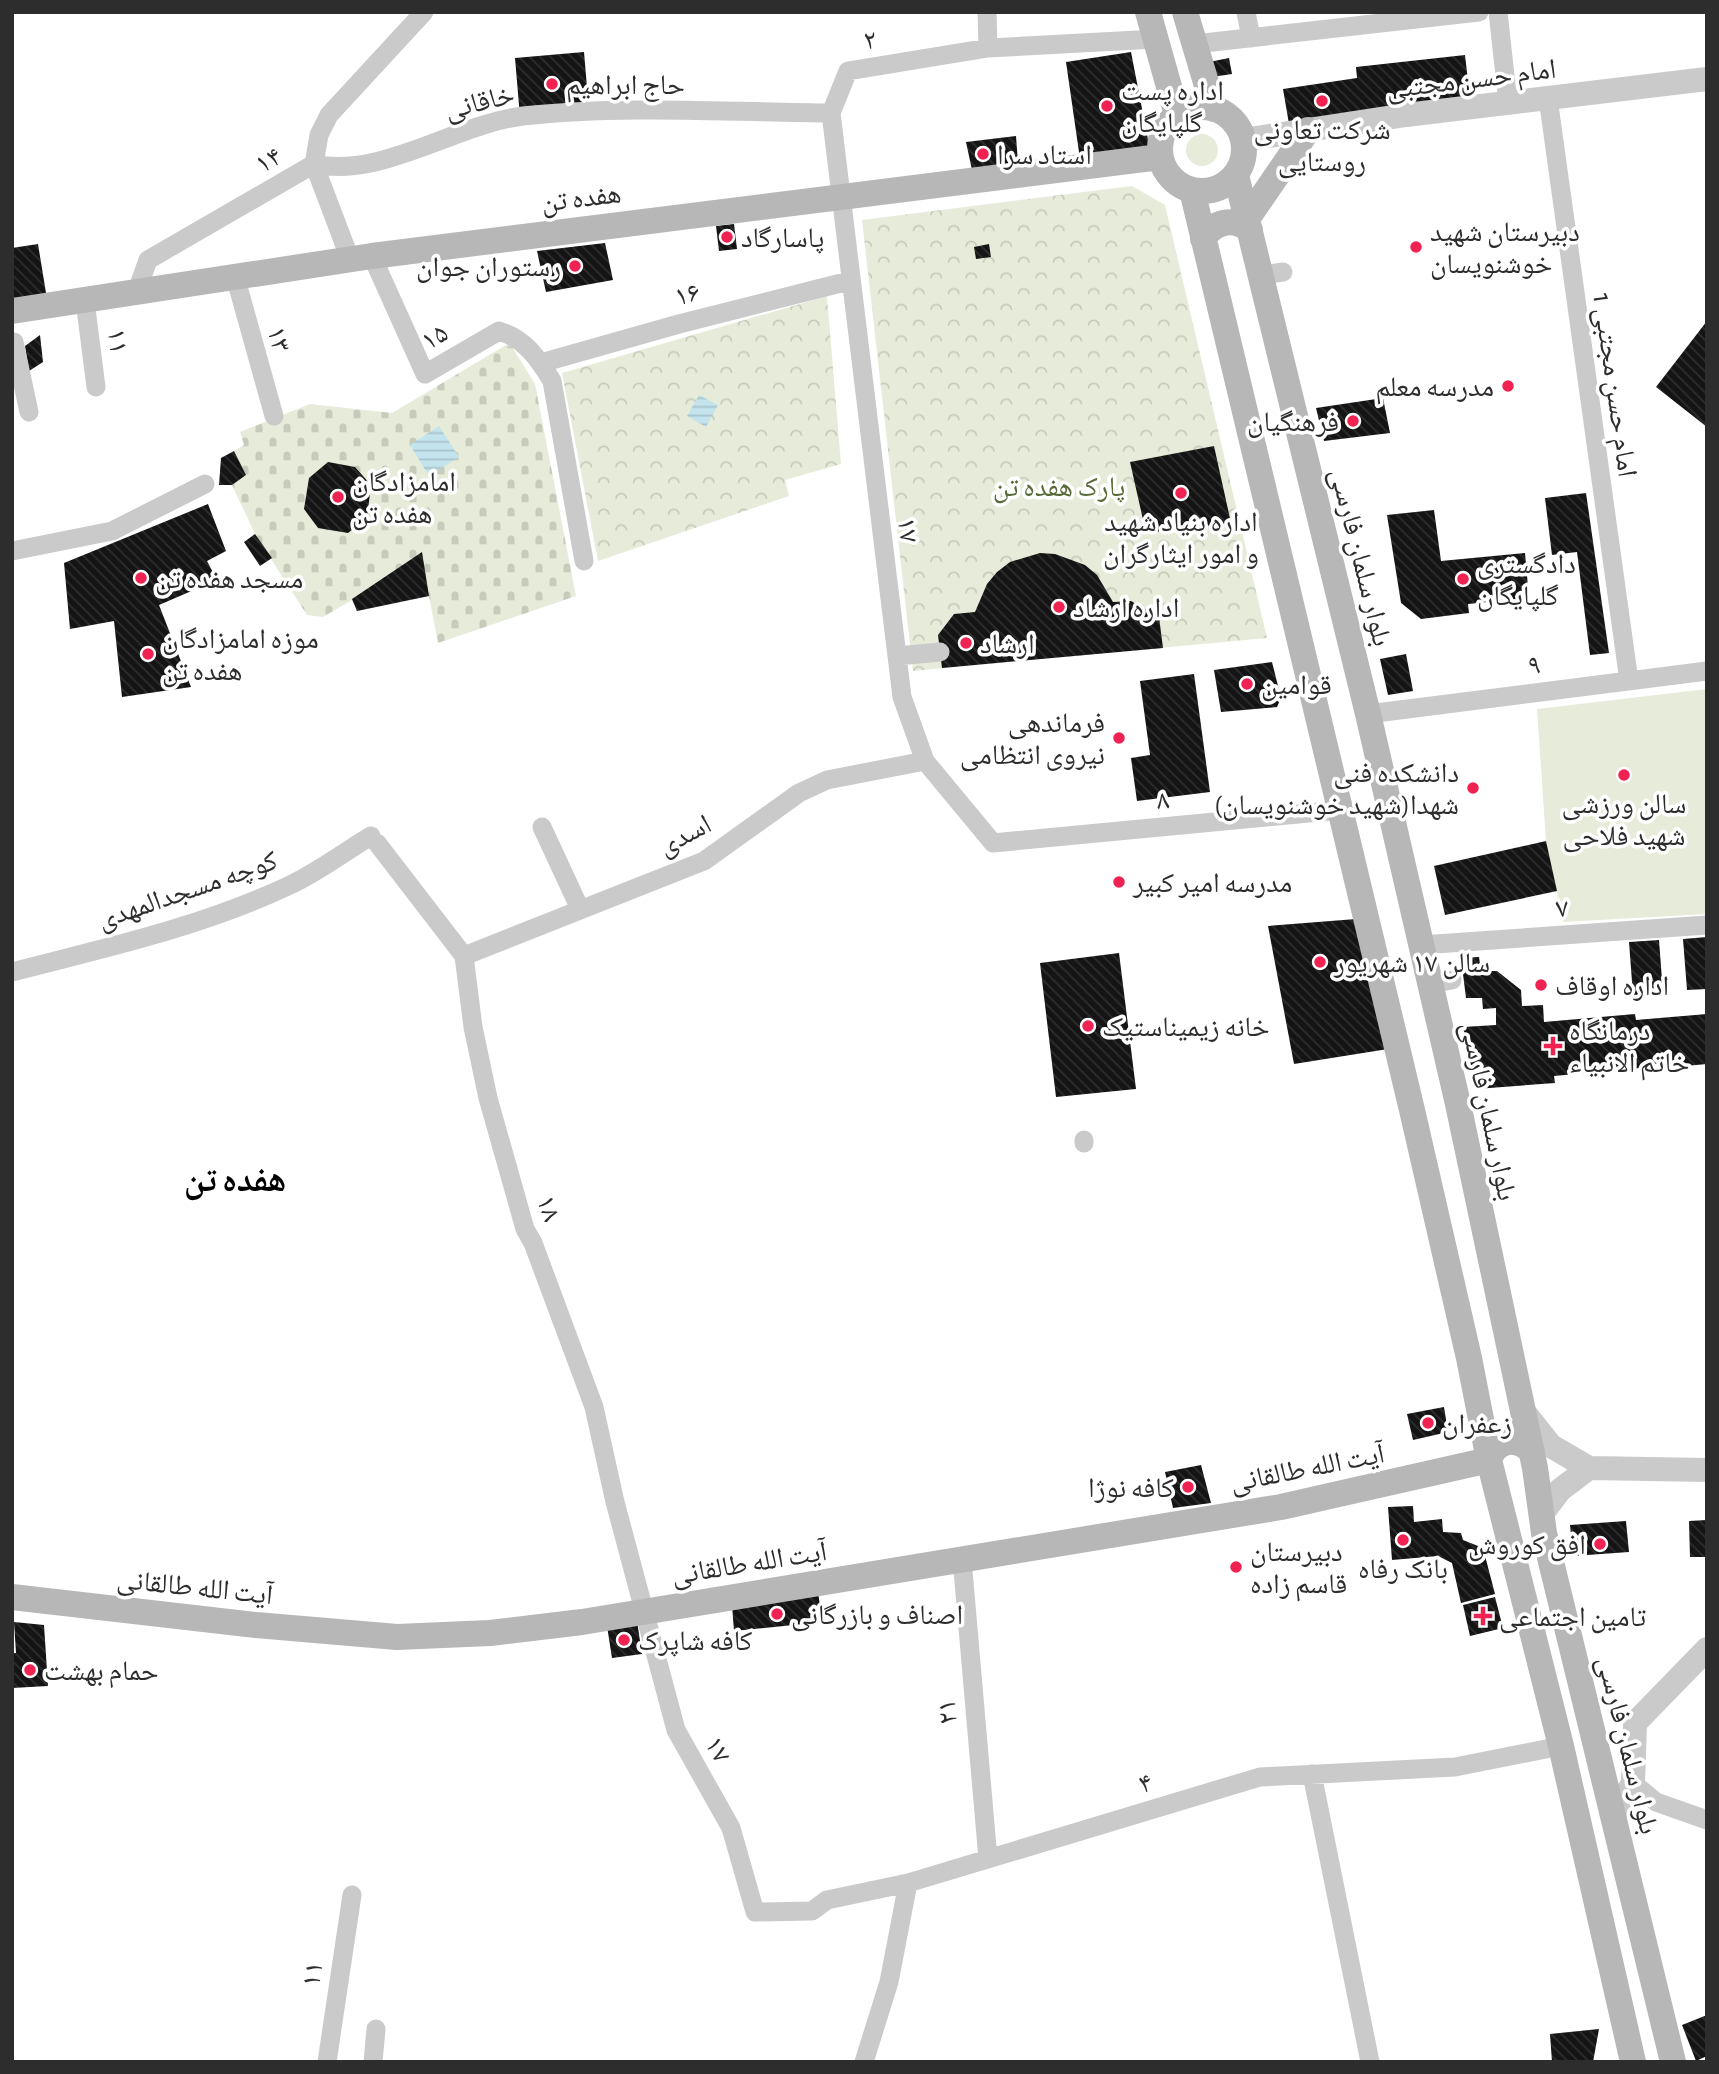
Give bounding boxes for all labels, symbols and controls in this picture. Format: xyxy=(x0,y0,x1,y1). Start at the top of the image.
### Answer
street label: ۲ xyxy=(862,26,879,56)
street label: امام حسن مجتبی xyxy=(1385,56,1558,107)
place label: حاج ابراهیم xyxy=(566,72,685,103)
marker: حاج ابراهیم xyxy=(544,76,560,92)
place label: اداره پست گلپایگان xyxy=(1121,78,1224,139)
street label: خاقانی xyxy=(442,81,518,127)
marker: شرکت تعاونی روستایی xyxy=(1314,93,1330,109)
marker: اداره پست گلپایگان xyxy=(1099,98,1115,114)
place label: شرکت تعاونی روستایی xyxy=(1253,117,1391,179)
street label: ۱۴ xyxy=(251,142,287,179)
place label: استاد سرا xyxy=(997,142,1092,170)
marker: استاد سرا xyxy=(975,146,991,162)
street label: هفده تن xyxy=(540,180,623,220)
place label: دبیرستان شهید خوشنویسان xyxy=(1430,219,1580,280)
place label: پاسارگاد xyxy=(741,225,824,254)
marker: پاسارگاد xyxy=(719,229,735,245)
marker: دبیرستان شهید خوشنویسان xyxy=(1408,239,1424,255)
place label: رستوران جوان xyxy=(416,254,561,283)
marker: رستوران جوان xyxy=(567,258,583,274)
street label: ۱۶ xyxy=(672,278,703,312)
street label: امام حسن مجتبی 1 xyxy=(1584,292,1641,479)
street label: ۱۵ xyxy=(417,319,453,356)
street label: ۱۳ xyxy=(261,324,295,355)
street label: ۱۱ xyxy=(102,327,132,355)
place label: مدرسه معلم xyxy=(1375,374,1494,405)
marker: مدرسه معلم xyxy=(1500,378,1516,394)
place label: فرهنگیان xyxy=(1247,409,1339,438)
marker: فرهنگیان xyxy=(1345,413,1361,429)
street label: بلوار سلمان فارسی xyxy=(1323,466,1396,650)
place label: امامزادگان هفده تن xyxy=(352,469,456,531)
park label: پارک هفده تن xyxy=(993,474,1125,504)
marker: اداره بنیاد شهید و امور ایثارگران xyxy=(1173,485,1189,501)
marker: امامزادگان هفده تن xyxy=(330,489,346,505)
place label: اداره بنیاد شهید و امور ایثارگران xyxy=(1103,509,1259,570)
street label: ۱۷ xyxy=(892,516,922,544)
place label: دادگستری گلپایگان xyxy=(1477,551,1576,612)
place label: مسجد هفده تن xyxy=(155,566,303,596)
marker: مسجد هفده تن xyxy=(133,570,149,586)
marker: دادگستری گلپایگان xyxy=(1455,571,1471,587)
place label: اداره ارشاد xyxy=(1073,595,1179,623)
marker: اداره ارشاد xyxy=(1051,599,1067,615)
place label: موزه امامزادگان هفده تن xyxy=(162,626,319,688)
place label: ارشاد xyxy=(980,631,1035,659)
marker: ارشاد xyxy=(958,635,974,651)
marker: موزه امامزادگان هفده تن xyxy=(140,646,156,662)
street label: ۹ xyxy=(1526,651,1542,681)
place label: قوامین xyxy=(1261,672,1332,702)
marker: قوامین xyxy=(1239,676,1255,692)
place label: فرماندهی نیروی انتظامی xyxy=(960,710,1105,772)
marker: فرماندهی نیروی انتظامی xyxy=(1111,730,1127,746)
place label: دانشکده فنی شهدا(شهید خوشنویسان) xyxy=(1214,760,1459,821)
marker: سالن ورزشی شهید فلاحی xyxy=(1616,767,1632,783)
marker: دانشکده فنی شهدا(شهید خوشنویسان) xyxy=(1465,780,1481,796)
street label: ۸ xyxy=(1156,786,1171,815)
place label: سالن ورزشی شهید فلاحی xyxy=(1562,791,1686,853)
street label: اسدی xyxy=(654,810,717,862)
street label: کوچه مسجدالمهدی xyxy=(94,847,282,936)
place label: مدرسه امیر کبیر xyxy=(1132,870,1292,898)
marker: مدرسه امیر کبیر xyxy=(1111,874,1127,890)
street label: ۷ xyxy=(1555,895,1569,923)
place label: سالن ۱۷ شهریور xyxy=(1333,950,1490,980)
marker: سالن ۱۷ شهریور xyxy=(1312,954,1328,970)
place label: اداره اوقاف xyxy=(1555,973,1669,1001)
marker: اداره اوقاف xyxy=(1533,977,1549,993)
place label: خانه زیمیناستیک xyxy=(1102,1014,1270,1042)
marker: خانه زیمیناستیک xyxy=(1080,1018,1096,1034)
place label: درمانگاه خاتم الانبیاء xyxy=(1569,1018,1689,1081)
street label: بلوار سلمان فارسی xyxy=(1453,1019,1521,1204)
marker: درمانگاه خاتم الانبیاء xyxy=(1543,1036,1563,1056)
district label: هفده تن xyxy=(184,1163,286,1201)
street label: ۱۸ xyxy=(531,1192,566,1225)
place label: زعفران xyxy=(1442,1411,1512,1440)
marker: زعفران xyxy=(1420,1415,1436,1431)
street label: آیت الله طالقانی xyxy=(1227,1438,1388,1500)
place label: کافه نوژا xyxy=(1088,1475,1174,1503)
marker: کافه نوژا xyxy=(1180,1479,1196,1495)
marker: بانک رفاه xyxy=(1395,1532,1411,1548)
place label: افق کوروش xyxy=(1468,1532,1586,1562)
street label: آیت الله طالقانی xyxy=(669,1536,830,1592)
marker: افق کوروش xyxy=(1592,1536,1608,1552)
place label: دبیرستان قاسم زاده xyxy=(1250,1539,1347,1602)
place label: بانک رفاه xyxy=(1358,1556,1448,1584)
marker: دبیرستان قاسم زاده xyxy=(1228,1559,1244,1575)
street label: آیت الله طالقانی xyxy=(115,1564,275,1612)
place label: اصناف و بازرگانی xyxy=(791,1602,963,1632)
place label: تامین اجتماعی xyxy=(1499,1604,1646,1634)
marker: اصناف و بازرگانی xyxy=(769,1606,785,1622)
marker: تامین اجتماعی xyxy=(1473,1606,1493,1626)
place label: کافه شاپرک xyxy=(638,1628,753,1657)
marker: کافه شاپرک xyxy=(616,1632,632,1648)
street label: بلوار سلمان فارسی xyxy=(1590,1654,1663,1838)
place label: حمام بهشت xyxy=(44,1658,159,1689)
marker: حمام بهشت xyxy=(22,1662,38,1678)
street label: ۲۱ xyxy=(933,1698,963,1726)
street label: ۱۷ xyxy=(699,1732,736,1768)
street label: ۴ xyxy=(1135,1769,1156,1799)
street label: ۱۱ xyxy=(297,1960,329,1989)

